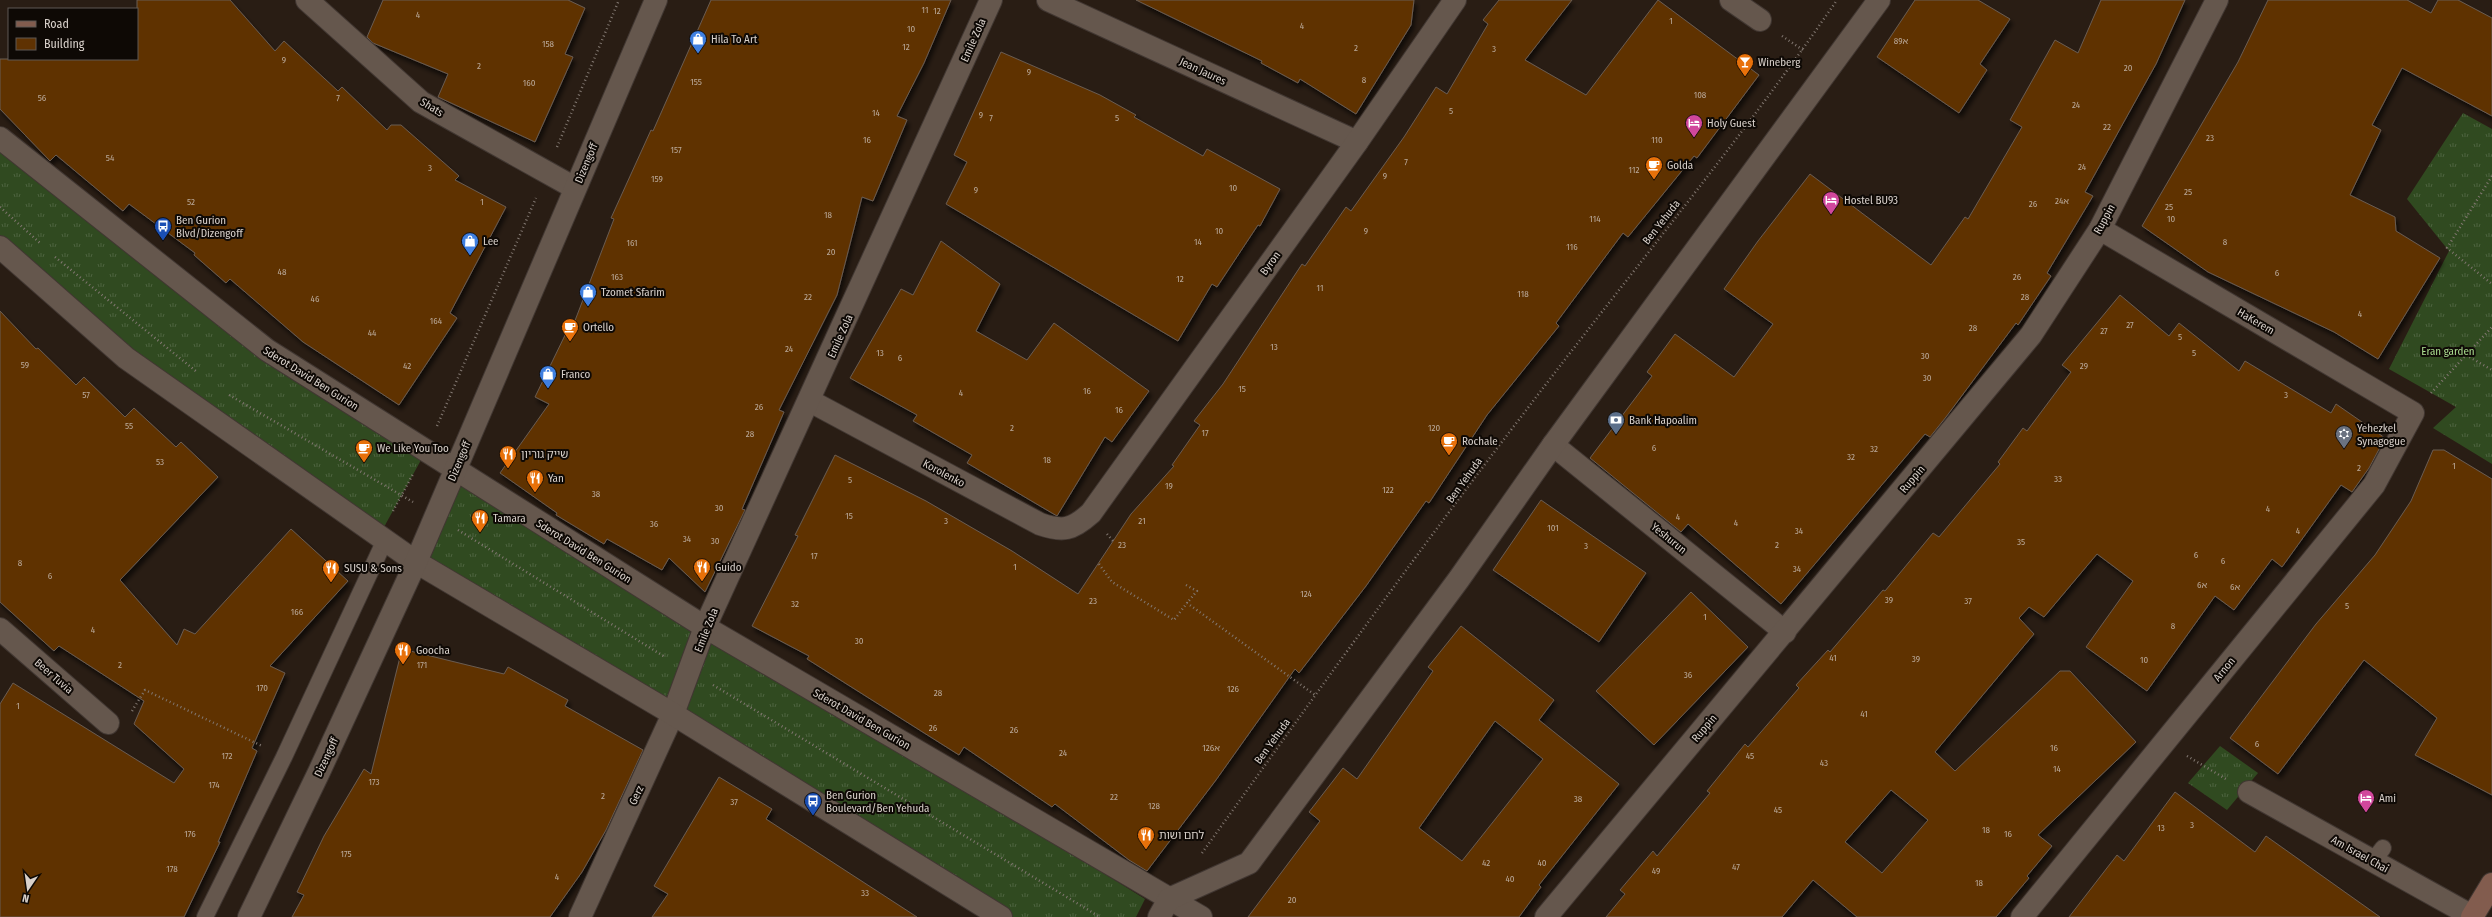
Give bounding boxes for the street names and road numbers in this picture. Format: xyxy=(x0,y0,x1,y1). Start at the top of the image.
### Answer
street label: Emile Zola xyxy=(958,16,989,64)
street label: Jean Jaures xyxy=(1177,55,1228,88)
street label: Shats xyxy=(418,95,446,120)
street label: Dizengoff xyxy=(572,141,601,185)
street label: Ben Yehuda xyxy=(1640,197,1683,247)
street label: Ruppin xyxy=(2091,202,2118,236)
street label: Byron xyxy=(1257,249,1283,278)
street label: HaKerem xyxy=(2235,306,2277,337)
street label: Emile Zola xyxy=(825,312,856,360)
street label: Sderot David Ben Gurion xyxy=(261,344,361,413)
street label: Dizengoff xyxy=(445,439,474,483)
street label: Ben Yehuda xyxy=(1444,455,1485,506)
street label: Korolenko xyxy=(921,457,967,490)
street label: Ruppin xyxy=(1897,463,1928,496)
street label: Sderot David Ben Gurion xyxy=(534,517,634,586)
street label: Yeshurun xyxy=(1648,520,1689,557)
street label: Emile Zola xyxy=(692,606,721,654)
street label: Arnon xyxy=(2211,655,2238,684)
street label: Beer Tuvia xyxy=(32,656,76,697)
street label: Sderot David Ben Gurion xyxy=(811,686,913,753)
street label: Ruppin xyxy=(1689,712,1720,745)
street label: Ben Yehuda xyxy=(1252,716,1293,767)
street label: Dizengoff xyxy=(312,735,342,779)
street label: Gerz xyxy=(626,783,647,807)
street label: Am Israel Chai xyxy=(2329,833,2391,876)

